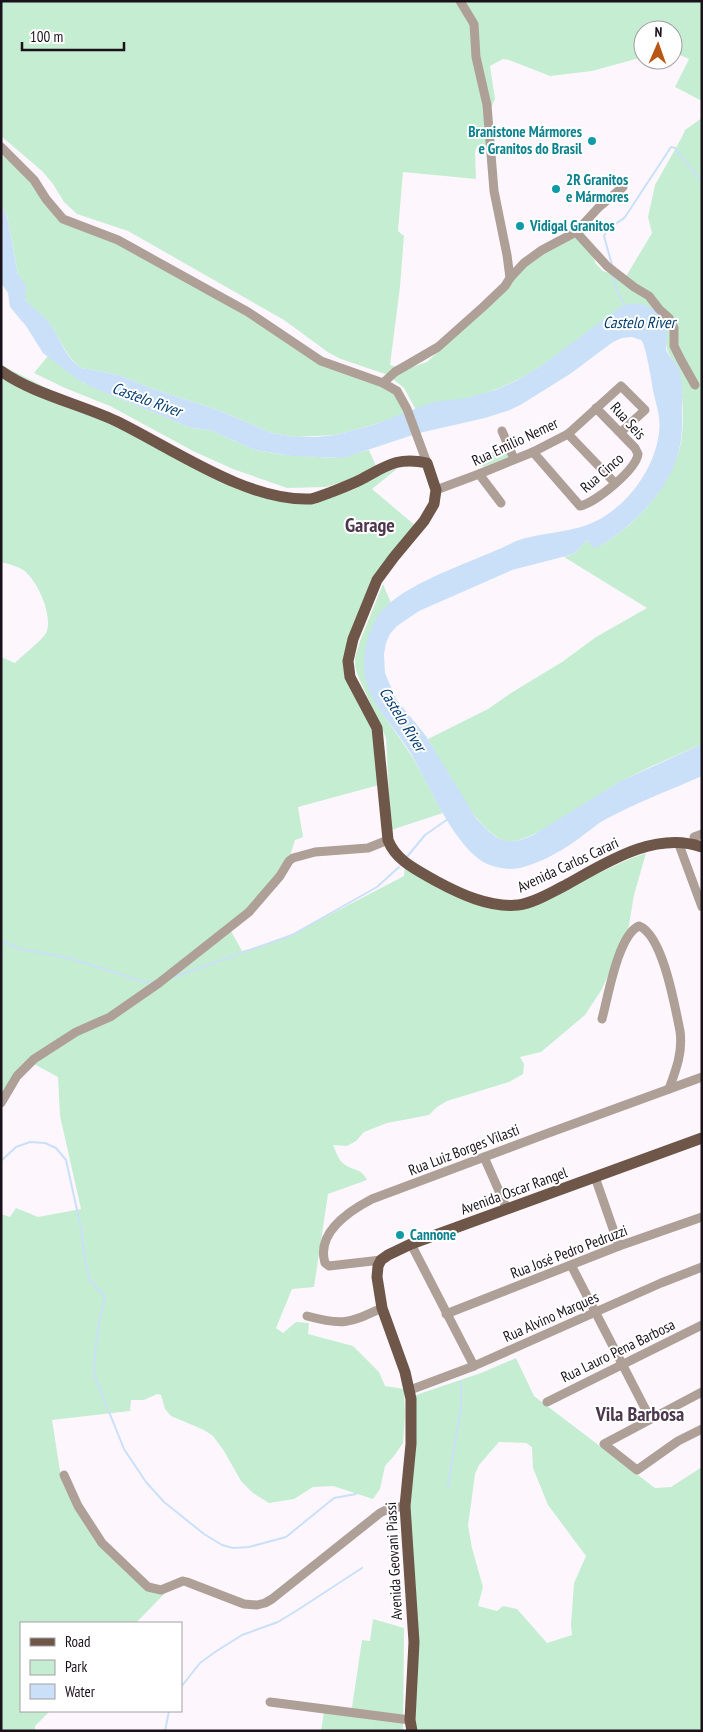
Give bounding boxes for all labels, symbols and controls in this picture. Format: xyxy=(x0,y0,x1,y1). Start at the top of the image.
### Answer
scale bar xyxy=(22,20,125,52)
north arrow xyxy=(633,20,683,70)
text: N xyxy=(654,23,663,41)
text: 100 m xyxy=(30,27,63,46)
place label: Branistone Mármores e Granitos do Brasil xyxy=(468,122,582,158)
marker: Branistone Mármores e Granitos do Brasil xyxy=(586,135,598,147)
place label: 2R Granitos e Mármores xyxy=(566,170,629,206)
marker: 2R Granitos e Mármores xyxy=(550,183,562,195)
place label: Vidigal Granitos xyxy=(529,216,615,235)
marker: Vidigal Granitos xyxy=(514,220,526,232)
water label: Castelo River xyxy=(603,312,678,332)
water label: Castelo River xyxy=(110,377,187,422)
street label: Rua Seis xyxy=(607,398,650,443)
street label: Rua Emilio Nemer xyxy=(469,413,562,470)
street label: Rua Cinco xyxy=(576,449,627,497)
district label: Garage xyxy=(345,512,395,538)
water label: Castelo River xyxy=(375,683,432,757)
street label: Avenida Carlos Carari xyxy=(514,833,621,896)
street label: Rua Luiz Borges Vilasti xyxy=(406,1120,522,1179)
street label: Avenida Oscar Rangel xyxy=(458,1162,570,1219)
street label: Rua José Pedro Pedruzzi xyxy=(508,1220,630,1283)
place label: Cannone xyxy=(410,1225,456,1244)
marker: Cannone xyxy=(394,1229,406,1241)
street label: Rua Alvino Marques xyxy=(500,1287,601,1346)
street label: Rua Lauro Pena Barbosa xyxy=(558,1315,678,1386)
district label: Vila Barbosa xyxy=(595,1401,684,1427)
street label: Avenida Geovani Piassi xyxy=(381,1502,406,1621)
legend xyxy=(20,1622,182,1712)
text: Road xyxy=(65,1632,91,1651)
text: Park xyxy=(65,1657,87,1676)
text: Water xyxy=(65,1682,96,1701)

